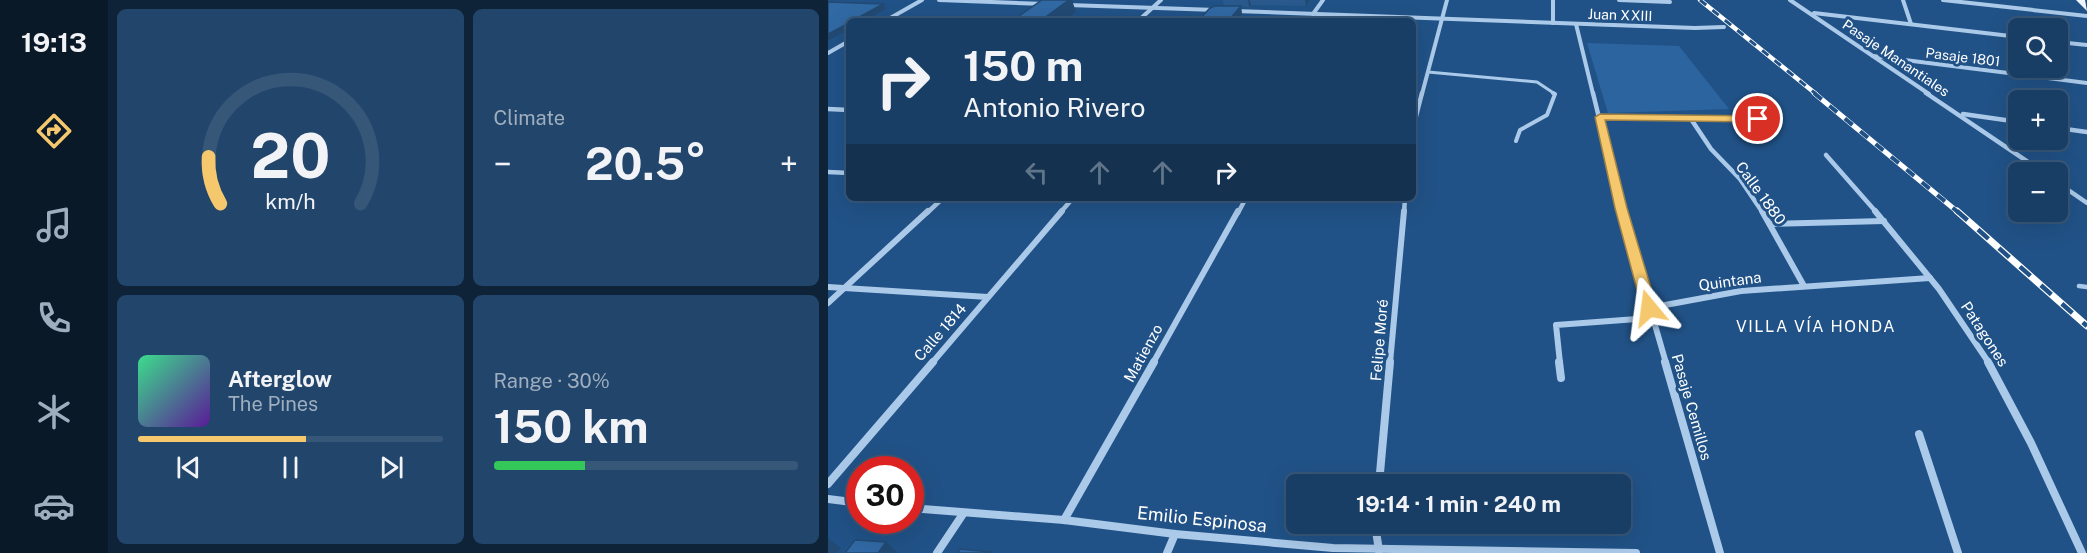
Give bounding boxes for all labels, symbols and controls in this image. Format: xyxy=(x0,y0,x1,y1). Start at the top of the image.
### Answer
street label: Juan XXIII xyxy=(1587,6,1653,24)
street label: Pasaje Manantiales xyxy=(1840,16,1952,100)
map controls xyxy=(2008,18,2068,222)
button: search xyxy=(2008,18,2068,78)
text: 19:13 xyxy=(21,26,87,58)
text: 150 m xyxy=(963,41,1083,90)
icon: right xyxy=(864,42,942,120)
street label: Pasaje 1801 xyxy=(1925,44,2001,70)
button: + xyxy=(2008,90,2068,150)
text: Antonio Rivero xyxy=(963,91,1146,123)
pin xyxy=(1732,93,1783,144)
icon: arrive xyxy=(1741,102,1774,135)
text: Climate xyxy=(494,106,565,130)
icon: directions xyxy=(33,110,75,152)
text: 20 xyxy=(250,119,330,192)
text: 20.5° xyxy=(585,137,706,190)
text: − xyxy=(494,145,512,183)
text: + xyxy=(780,145,798,183)
icon: left xyxy=(1020,156,1053,189)
icon: ahead xyxy=(1083,156,1116,189)
icon: ahead xyxy=(1146,156,1179,189)
icon: right xyxy=(1209,156,1242,189)
street label: Calle 1880 xyxy=(1732,158,1790,228)
button: − xyxy=(2008,162,2068,222)
text: km/h xyxy=(265,190,315,215)
icon: music xyxy=(33,204,75,246)
street label: Quintana xyxy=(1698,268,1762,294)
position arrow xyxy=(1617,276,1681,340)
icon: phone xyxy=(33,297,75,339)
street label: Felipe Moré xyxy=(1367,298,1391,382)
street label: Patagones xyxy=(1958,298,2012,370)
street label: Calle 1814 xyxy=(910,300,970,364)
district label: VILLA VÍA HONDA xyxy=(1736,316,1896,336)
street label: Matienzo xyxy=(1120,321,1166,385)
street label: Pasaje Cemillos xyxy=(1669,352,1715,462)
text: Afterglow xyxy=(228,366,332,392)
text: Range · 30% xyxy=(494,369,610,393)
icon: climate xyxy=(33,391,75,433)
text: The Pines xyxy=(228,392,318,416)
text: 150 km xyxy=(494,400,649,453)
icon: previous xyxy=(172,451,205,484)
icon: pause xyxy=(274,451,307,484)
icon: next xyxy=(375,451,408,484)
speed limit sign: 30 xyxy=(846,456,924,534)
icon: car xyxy=(33,485,75,527)
text: 19:14 · 1 min · 240 m xyxy=(1356,491,1561,517)
street label: Emilio Espinosa xyxy=(1136,502,1268,536)

